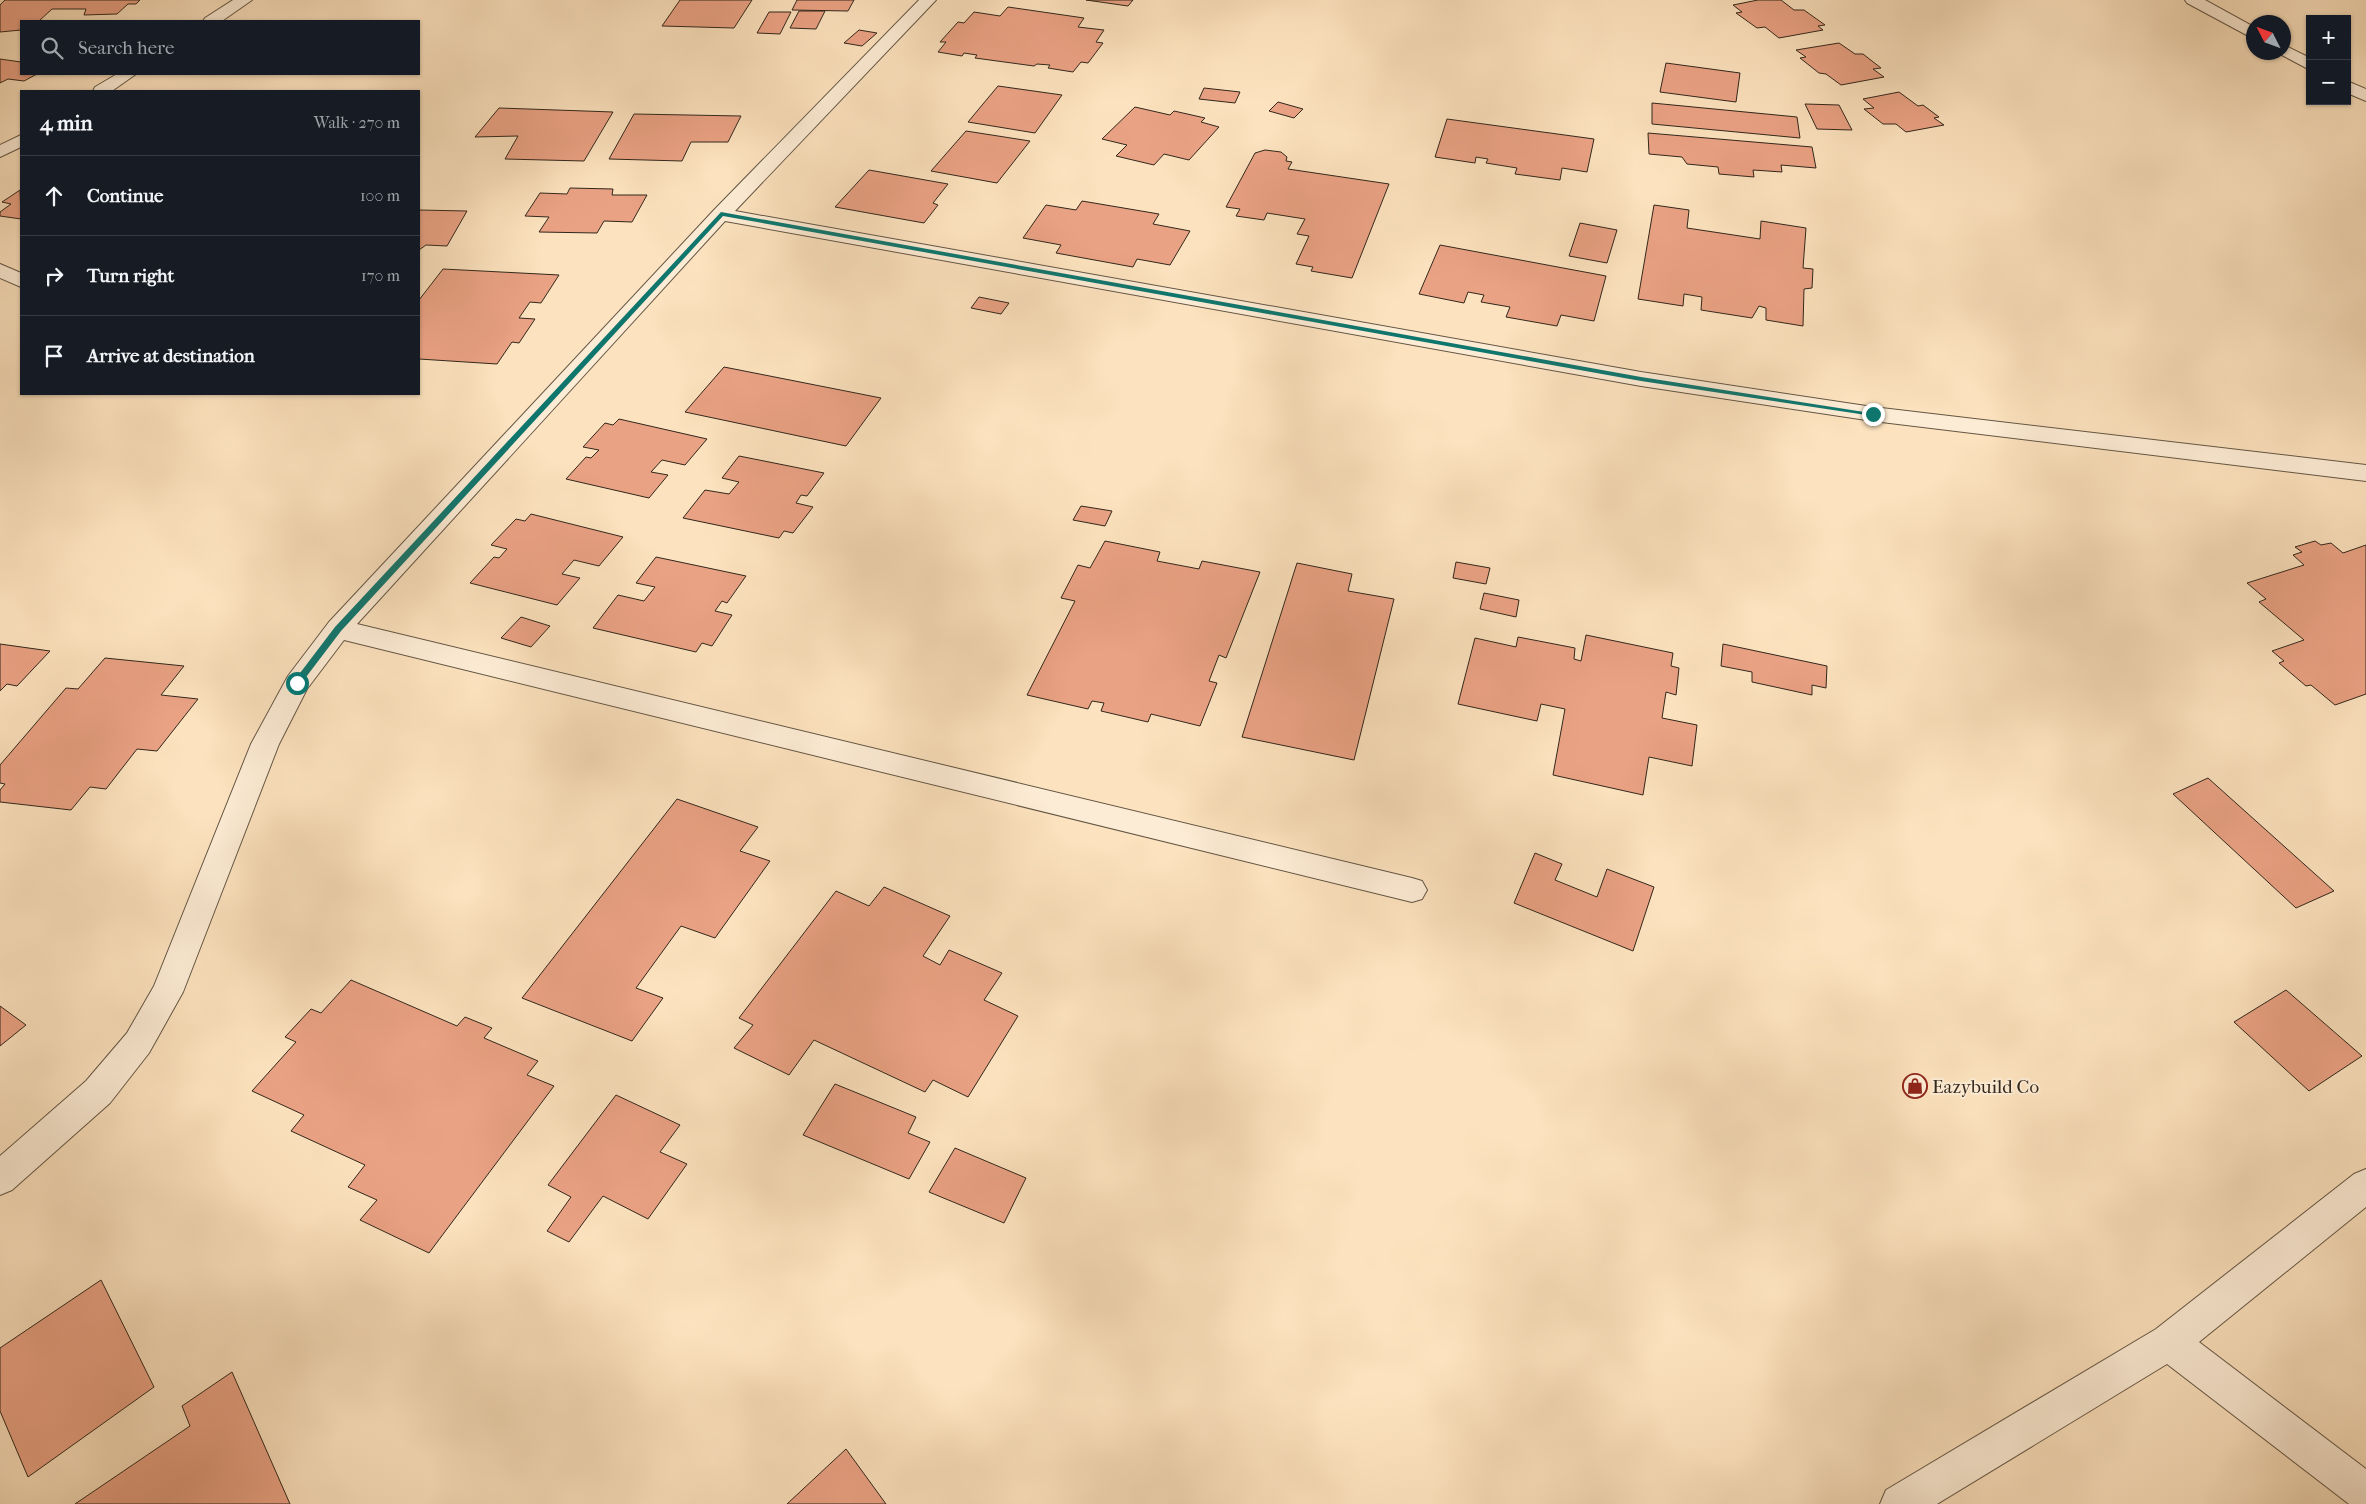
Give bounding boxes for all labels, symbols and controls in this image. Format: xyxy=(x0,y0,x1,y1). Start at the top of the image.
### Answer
north arrow xyxy=(2246,15,2291,60)
map controls xyxy=(2306,15,2351,105)
button: + xyxy=(2306,15,2351,60)
search box xyxy=(20,20,420,75)
icon: search xyxy=(38,34,66,62)
text: Search here xyxy=(78,37,174,59)
button: − xyxy=(2306,60,2351,105)
text: 4 min xyxy=(40,111,93,135)
text: Walk · 270 m xyxy=(314,113,400,132)
icon: ahead xyxy=(40,182,68,210)
text: Continue xyxy=(87,185,163,207)
text: 100 m xyxy=(360,186,400,205)
icon: right xyxy=(40,262,68,290)
text: Turn right xyxy=(87,265,174,287)
text: 170 m xyxy=(361,266,400,285)
icon: arrive xyxy=(40,342,68,370)
text: Arrive at destination xyxy=(87,345,255,367)
route end xyxy=(1862,403,1885,426)
route start xyxy=(286,672,309,695)
shop icon: Eazybuild Co xyxy=(1902,1073,1928,1099)
place label: Eazybuild Co xyxy=(1932,1076,2039,1098)

